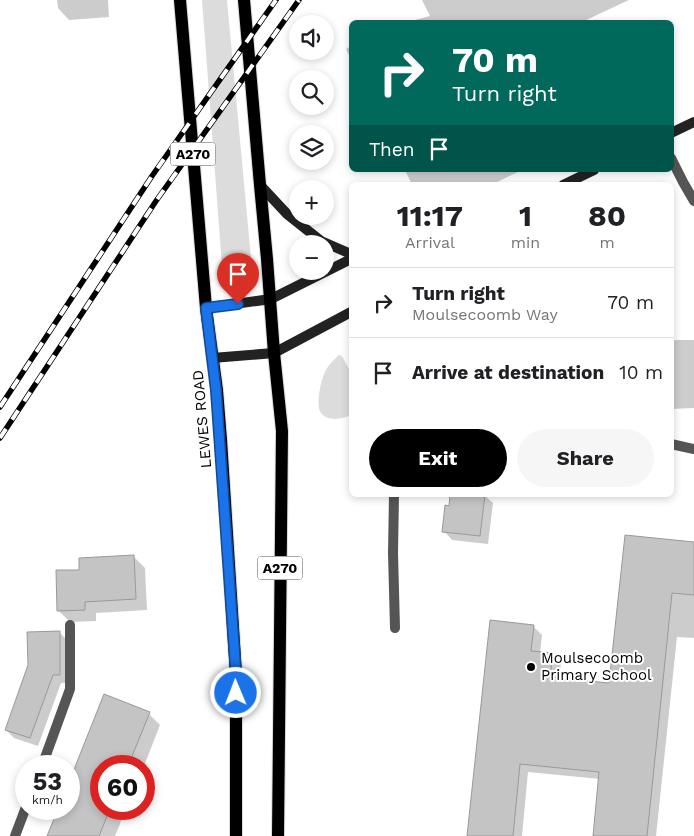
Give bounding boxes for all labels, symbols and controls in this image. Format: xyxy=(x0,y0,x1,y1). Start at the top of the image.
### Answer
map controls xyxy=(289,15,334,280)
button: sound xyxy=(289,15,334,60)
text: 70 m xyxy=(452,39,538,81)
icon: right xyxy=(369,40,434,105)
button: search xyxy=(289,70,334,115)
text: Turn right xyxy=(452,81,557,106)
button: layers xyxy=(289,125,334,170)
icon: arrive xyxy=(425,135,453,163)
text: Then xyxy=(369,138,415,161)
road number: A270 xyxy=(170,142,216,166)
button: + xyxy=(289,180,334,225)
text: 11:17 xyxy=(397,198,463,233)
text: 1 xyxy=(519,198,532,233)
text: 80 xyxy=(588,198,626,233)
text: Arrival xyxy=(405,233,455,252)
text: min xyxy=(511,233,540,252)
text: m xyxy=(599,233,615,252)
button: − xyxy=(289,235,334,280)
pin xyxy=(217,253,259,304)
icon: arrive xyxy=(224,260,252,288)
text: Turn right xyxy=(412,282,505,305)
icon: right xyxy=(369,289,397,317)
text: 70 m xyxy=(607,291,654,314)
text: Moulsecoomb Way xyxy=(412,305,558,324)
icon: arrive xyxy=(369,359,397,387)
text: Arrive at destination xyxy=(412,361,604,384)
text: 10 m xyxy=(619,361,663,384)
street label: LEWES ROAD xyxy=(189,369,215,469)
button: Exit xyxy=(369,429,507,487)
button: Share xyxy=(517,429,654,487)
road number: A270 xyxy=(258,556,302,580)
place label: Moulsecoomb Primary School xyxy=(541,649,652,684)
marker: Moulsecoomb Primary School xyxy=(525,661,537,673)
position arrow xyxy=(209,666,261,718)
speed limit sign: 60 xyxy=(90,755,155,820)
text: 53 xyxy=(33,767,62,796)
text: km/h xyxy=(32,793,63,807)

